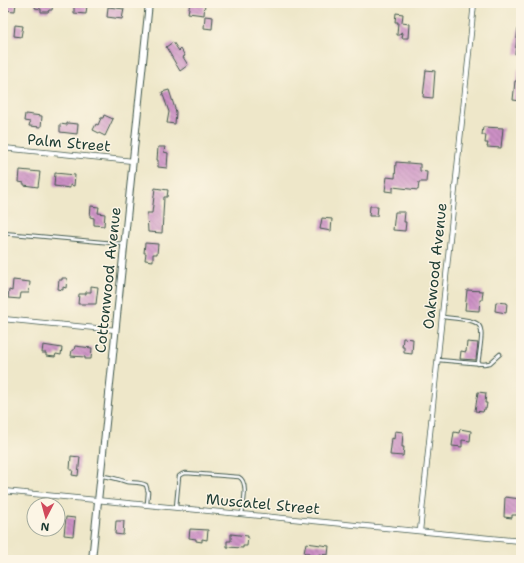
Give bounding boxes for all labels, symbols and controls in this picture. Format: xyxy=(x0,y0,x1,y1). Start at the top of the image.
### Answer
street label: Palm Street xyxy=(26,129,112,157)
street label: Oakwood Avenue xyxy=(418,202,452,330)
street label: Cottonwood Avenue xyxy=(90,206,126,354)
street label: Muscatel Street xyxy=(205,489,321,519)
north arrow xyxy=(26,497,66,537)
text: N xyxy=(40,519,50,534)

